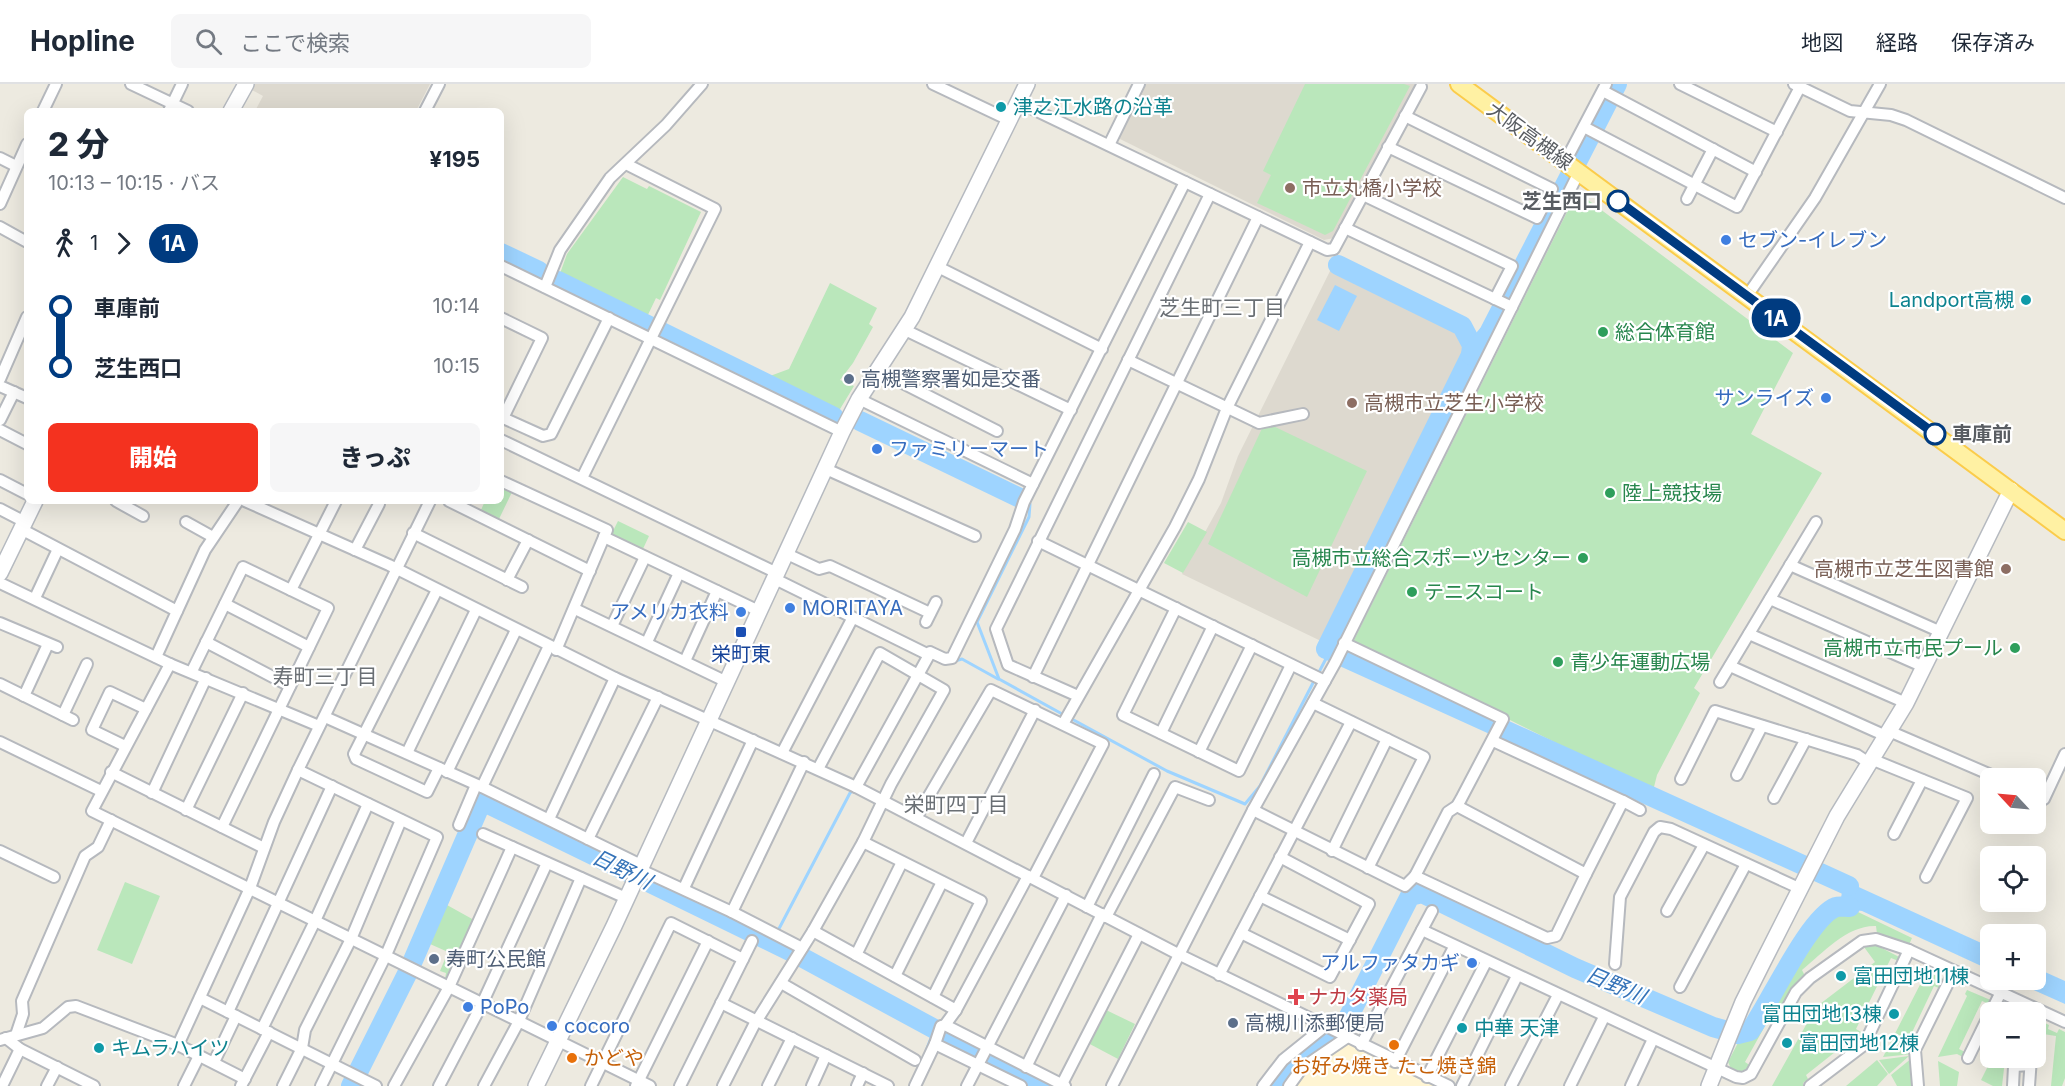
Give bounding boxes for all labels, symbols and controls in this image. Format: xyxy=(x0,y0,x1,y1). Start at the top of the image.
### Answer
search box xyxy=(171,14,591,68)
text: Hopline xyxy=(30,24,135,58)
icon: search xyxy=(192,25,225,58)
text: ここで検索 xyxy=(240,30,350,56)
text: 地図 xyxy=(1801,30,1843,55)
text: 経路 xyxy=(1876,30,1918,55)
text: 保存済み xyxy=(1951,30,2035,55)
place label: 津之江水路の沿革 xyxy=(1013,95,1173,119)
street label: 大阪高槻線 xyxy=(1482,97,1578,175)
marker: 津之江水路の沿革 xyxy=(994,100,1008,114)
text: 2 分 xyxy=(48,124,109,164)
text: ¥195 xyxy=(430,146,480,172)
text: 10:13 – 10:15 · バス xyxy=(48,171,220,195)
place label: 市立丸橋小学校 xyxy=(1302,176,1442,200)
marker: 市立丸橋小学校 xyxy=(1283,181,1297,195)
place label: 芝生西口 xyxy=(1522,189,1602,213)
marker: 芝生西口 xyxy=(1607,190,1629,212)
icon: walk xyxy=(48,227,81,260)
icon: forward xyxy=(107,227,140,260)
place label: セブン-イレブン xyxy=(1738,228,1887,252)
text: 1 xyxy=(90,231,98,255)
text: 1A xyxy=(161,231,186,256)
marker: セブン-イレブン xyxy=(1719,233,1733,247)
place label: Landport高槻 xyxy=(1889,288,2014,312)
marker: Landport高槻 xyxy=(2019,293,2033,307)
text: 10:14 xyxy=(432,294,480,318)
text: 車庫前 xyxy=(94,295,160,321)
district label: 芝生町三丁目 xyxy=(1159,295,1285,320)
line badge: 1A xyxy=(1749,298,1803,338)
text: 1A xyxy=(1764,306,1788,331)
place label: 総合体育館 xyxy=(1615,320,1715,344)
marker: 総合体育館 xyxy=(1596,325,1610,339)
text: 10:15 xyxy=(433,354,480,378)
text: 芝生西口 xyxy=(94,355,182,381)
place label: 高槻警察署如是交番 xyxy=(861,367,1041,391)
marker: 高槻警察署如是交番 xyxy=(842,372,856,386)
place label: サンライズ xyxy=(1715,386,1814,410)
place label: 高槻市立芝生小学校 xyxy=(1364,391,1544,415)
marker: サンライズ xyxy=(1819,391,1833,405)
marker: 高槻市立芝生小学校 xyxy=(1345,396,1359,410)
place label: 車庫前 xyxy=(1952,422,2012,446)
button: 開始 xyxy=(48,423,258,492)
button: きっぷ xyxy=(270,423,480,492)
marker: 車庫前 xyxy=(1924,423,1946,445)
place label: ファミリーマート xyxy=(889,437,1049,461)
marker: ファミリーマート xyxy=(870,442,884,456)
place label: 陸上競技場 xyxy=(1622,481,1722,505)
marker: 陸上競技場 xyxy=(1603,486,1617,500)
place label: 高槻市立総合スポーツセンター xyxy=(1291,546,1571,570)
marker: 高槻市立総合スポーツセンター xyxy=(1576,551,1590,565)
place label: 高槻市立芝生図書館 xyxy=(1814,557,1994,581)
marker: 高槻市立芝生図書館 xyxy=(1999,562,2013,576)
place label: テニスコート xyxy=(1424,580,1544,604)
marker: テニスコート xyxy=(1405,585,1419,599)
place label: MORITAYA xyxy=(802,596,903,620)
place label: アメリカ衣料 xyxy=(610,600,729,624)
marker: MORITAYA xyxy=(783,601,797,615)
marker: アメリカ衣料 xyxy=(734,605,748,619)
marker: 栄町東 xyxy=(734,625,748,639)
place label: 高槻市立市民プール xyxy=(1823,636,2003,660)
marker: 高槻市立市民プール xyxy=(2008,641,2022,655)
place label: 栄町東 xyxy=(711,642,771,666)
place label: 青少年運動広場 xyxy=(1570,650,1710,674)
marker: 青少年運動広場 xyxy=(1551,655,1565,669)
district label: 寿町三丁目 xyxy=(273,664,378,689)
north arrow xyxy=(1980,768,2046,834)
map controls xyxy=(1980,768,2046,1068)
district label: 栄町四丁目 xyxy=(904,792,1009,817)
water label: 日野川 xyxy=(588,844,658,895)
button: locate xyxy=(1980,846,2046,912)
button: + xyxy=(1980,924,2046,990)
place label: 寿町公民館 xyxy=(446,947,546,971)
place label: アルファタカギ xyxy=(1320,951,1460,975)
marker: 寿町公民館 xyxy=(427,952,441,966)
marker: アルファタカギ xyxy=(1465,956,1479,970)
water label: 日野川 xyxy=(1582,961,1652,1010)
place label: 富田団地11棟 xyxy=(1853,964,1969,988)
marker: 富田団地11棟 xyxy=(1834,969,1848,983)
place label: ナカタ薬局 xyxy=(1308,985,1408,1009)
marker: ナカタ薬局 xyxy=(1289,990,1303,1004)
place label: PoPo xyxy=(480,995,529,1019)
marker: PoPo xyxy=(461,1000,475,1014)
place label: 富田団地13棟 xyxy=(1762,1002,1882,1026)
button: − xyxy=(1980,1002,2046,1068)
marker: 富田団地13棟 xyxy=(1887,1007,1901,1021)
place label: 高槻川添郵便局 xyxy=(1245,1011,1385,1035)
place label: cocoro xyxy=(564,1014,630,1038)
marker: 高槻川添郵便局 xyxy=(1226,1016,1240,1030)
place label: 中華 天津 xyxy=(1474,1016,1560,1040)
marker: cocoro xyxy=(545,1019,559,1033)
marker: 中華 天津 xyxy=(1455,1021,1469,1035)
place label: 富田団地12棟 xyxy=(1799,1031,1919,1055)
place label: キムラハイツ xyxy=(111,1036,229,1060)
marker: 富田団地12棟 xyxy=(1780,1036,1794,1050)
marker: お好み焼き たこ焼き錦 xyxy=(1387,1038,1401,1052)
marker: キムラハイツ xyxy=(92,1041,106,1055)
place label: かどや xyxy=(584,1046,644,1070)
marker: かどや xyxy=(565,1051,579,1065)
place label: お好み焼き たこ焼き錦 xyxy=(1291,1054,1497,1078)

